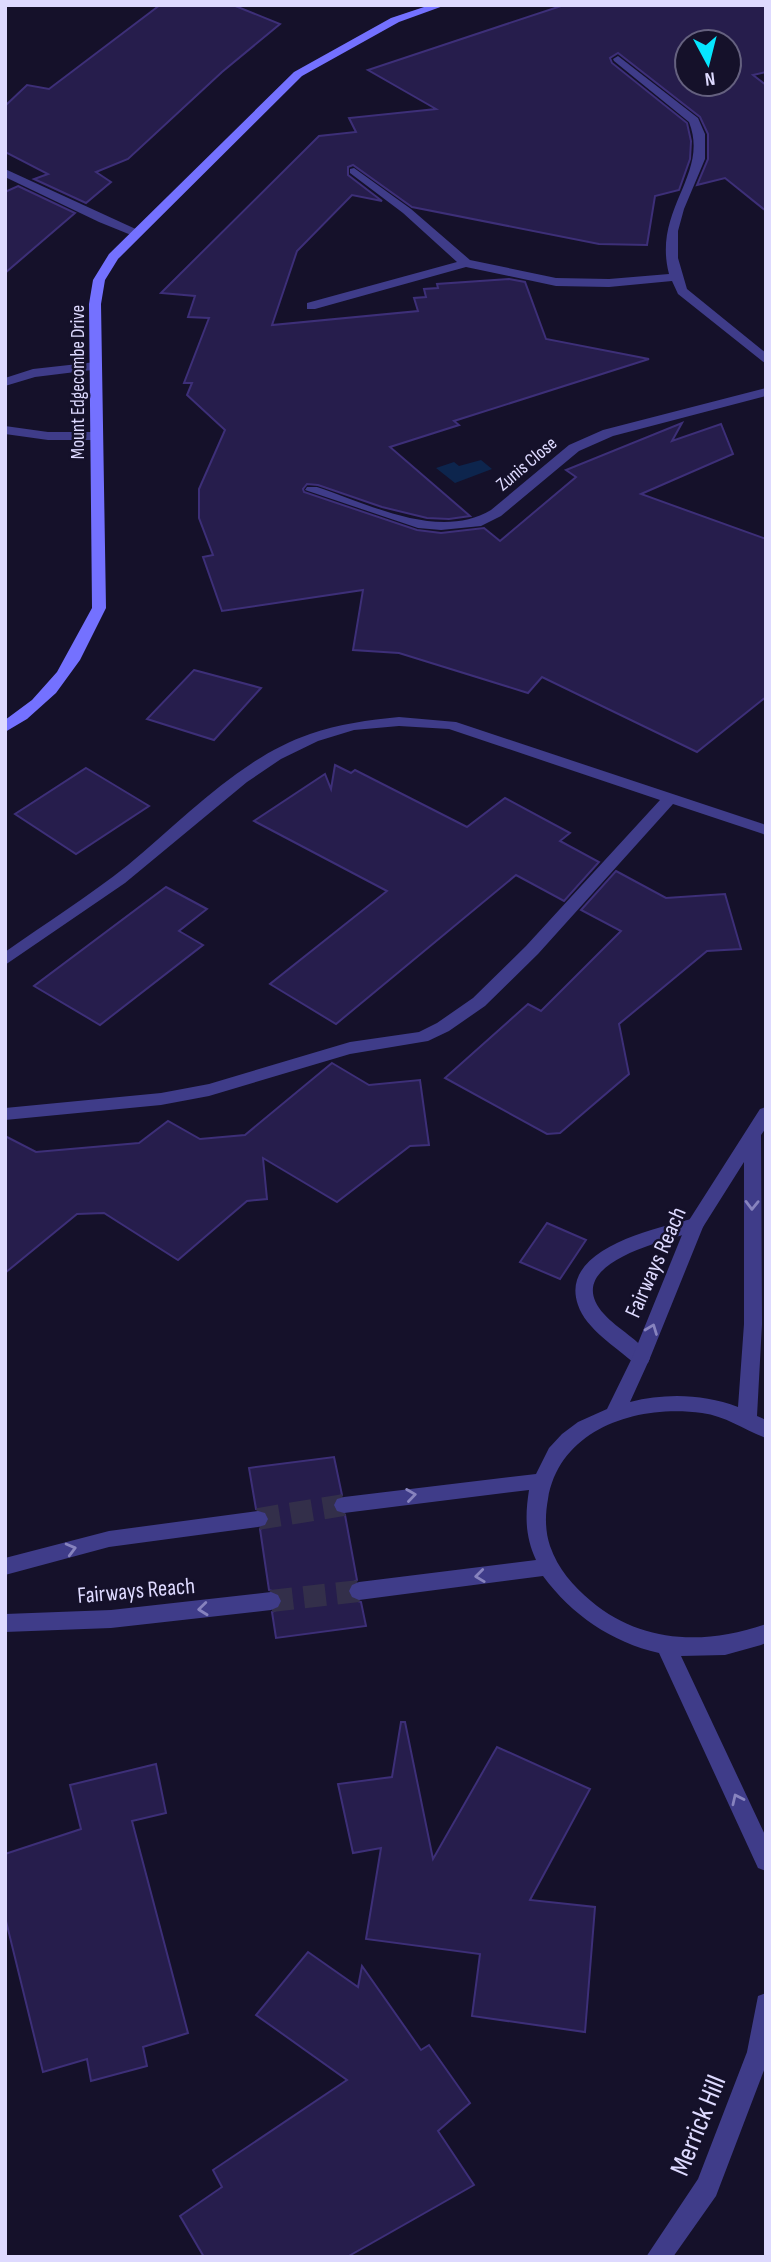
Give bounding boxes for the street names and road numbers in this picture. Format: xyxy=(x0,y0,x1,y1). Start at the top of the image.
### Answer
street label: Mount Edgecombe Drive xyxy=(67,305,90,459)
street label: Zunis Close xyxy=(492,432,562,496)
street label: Fairways Reach xyxy=(619,1203,693,1322)
street label: Fairways Reach xyxy=(76,1572,196,1610)
street label: Merrick Hill xyxy=(663,2071,733,2181)

